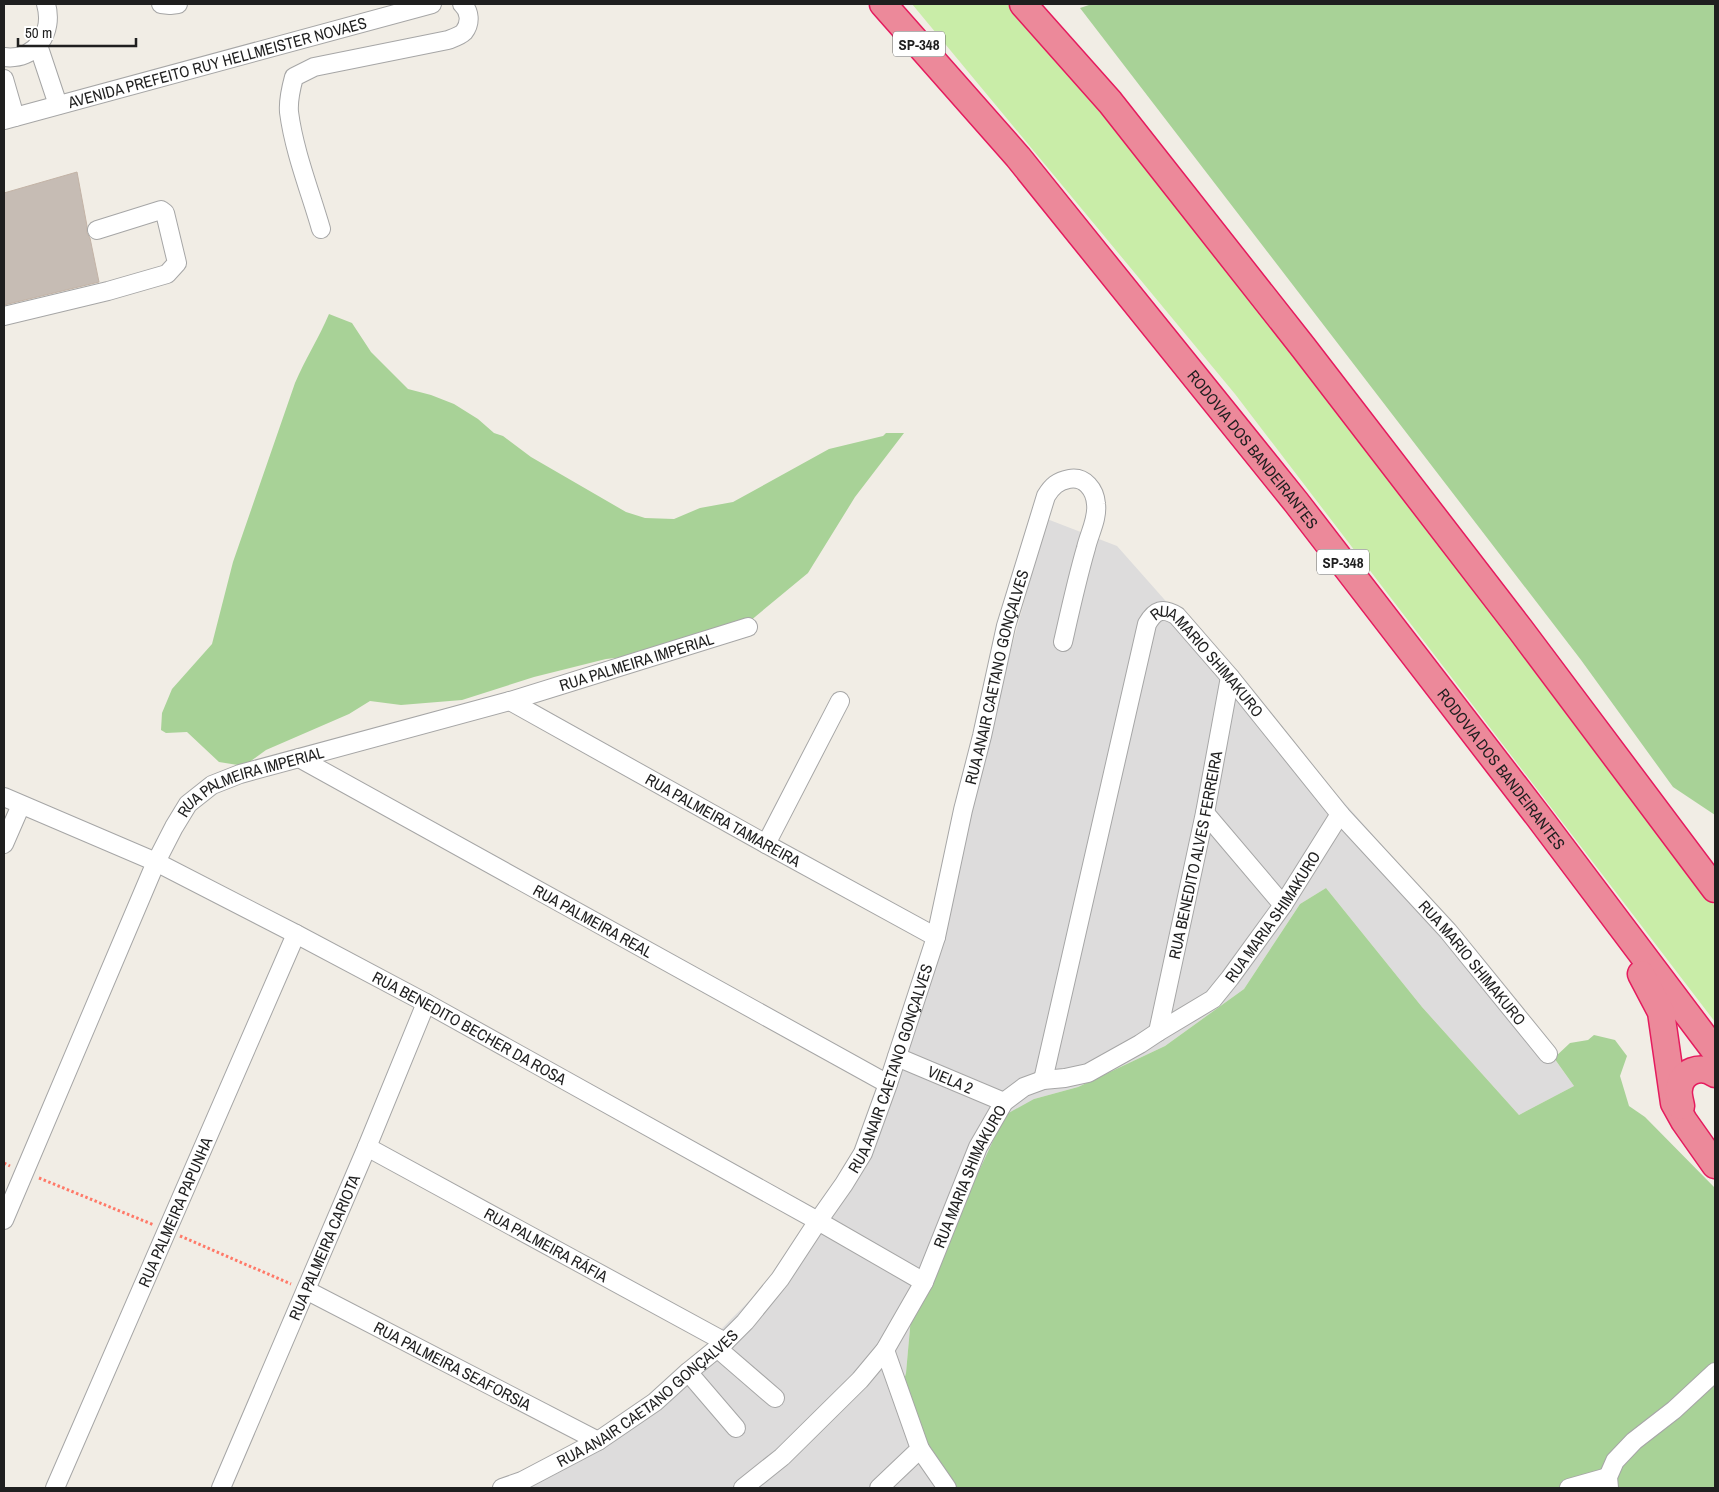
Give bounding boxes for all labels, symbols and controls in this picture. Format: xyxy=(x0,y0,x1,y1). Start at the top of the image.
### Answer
street label: AVENIDA PREFEITO RUY HELLMEISTER NOVAES xyxy=(65,11,369,113)
scale bar xyxy=(18,15,135,47)
text: 50 m xyxy=(25,22,52,43)
road number: SP-348 xyxy=(893,32,945,56)
street label: RODOVIA DOS BANDEIRANTES xyxy=(1183,365,1324,533)
road number: SP-348 xyxy=(1317,550,1369,574)
street label: RUA ANAIR CAETANO GONÇALVES xyxy=(959,567,1034,787)
street label: RUA MARIO SHIMAKURO xyxy=(1145,600,1269,721)
street label: RUA PALMEIRA IMPERIAL xyxy=(557,627,717,696)
street label: RODOVIA DOS BANDEIRANTES xyxy=(1433,684,1571,854)
street label: RUA PALMEIRA IMPERIAL xyxy=(172,741,327,821)
street label: RUA BENEDITO ALVES FERREIRA xyxy=(1163,749,1227,961)
street label: RUA PALMEIRA TAMAREIRA xyxy=(641,768,805,872)
street label: RUA MARIA SHIMAKURO xyxy=(1219,847,1325,987)
street label: RUA PALMEIRA REAL xyxy=(529,879,657,963)
street label: RUA MARIO SHIMAKURO xyxy=(1414,895,1531,1030)
street label: RUA ANAIR CAETANO GONÇALVES xyxy=(842,961,938,1177)
street label: RUA BENEDITO BECHER DA ROSA xyxy=(369,966,571,1090)
street label: VIELA 2 xyxy=(924,1060,977,1099)
street label: RUA MARIA SHIMAKURO xyxy=(928,1101,1011,1251)
street label: RUA PALMEIRA PAPUNHA xyxy=(133,1133,217,1290)
street label: RUA PALMEIRA CARIOTA xyxy=(283,1171,365,1323)
street label: RUA PALMEIRA RÁFIA xyxy=(480,1202,612,1287)
street label: RUA PALMEIRA SEAFORSIA xyxy=(370,1316,535,1416)
street label: RUA ANAIR CAETANO GONÇALVES xyxy=(553,1324,743,1472)

